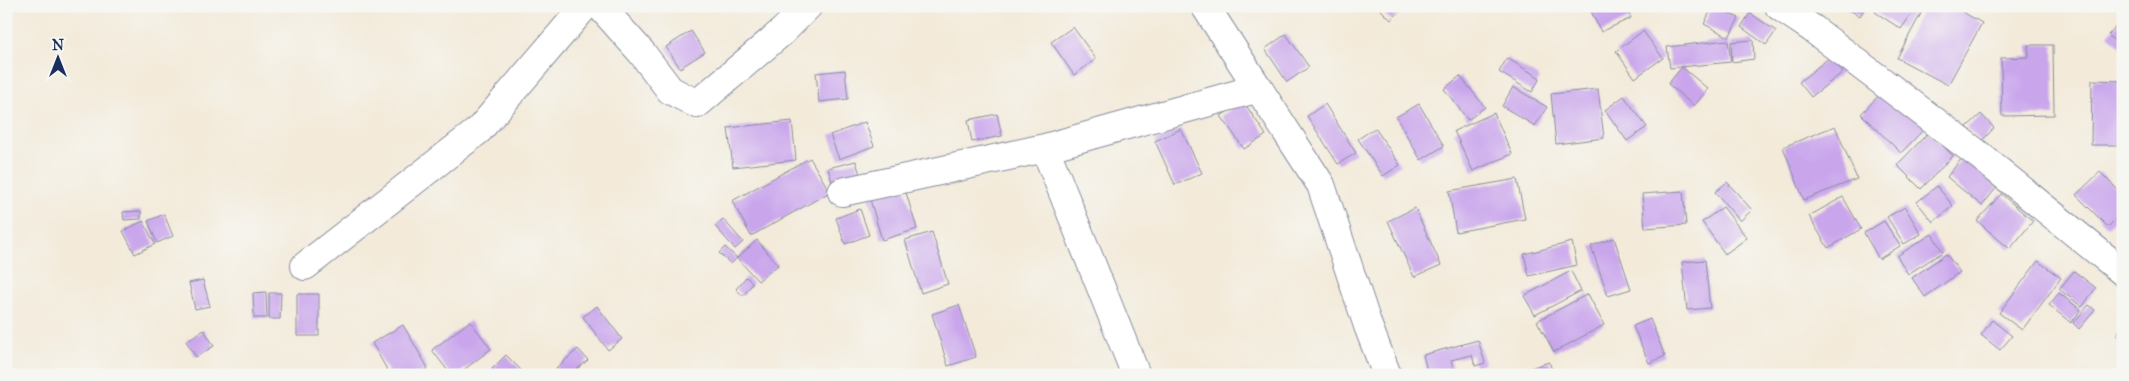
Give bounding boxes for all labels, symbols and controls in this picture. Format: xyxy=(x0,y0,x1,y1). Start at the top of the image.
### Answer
north arrow xyxy=(32,32,82,82)
text: N xyxy=(52,37,64,54)

